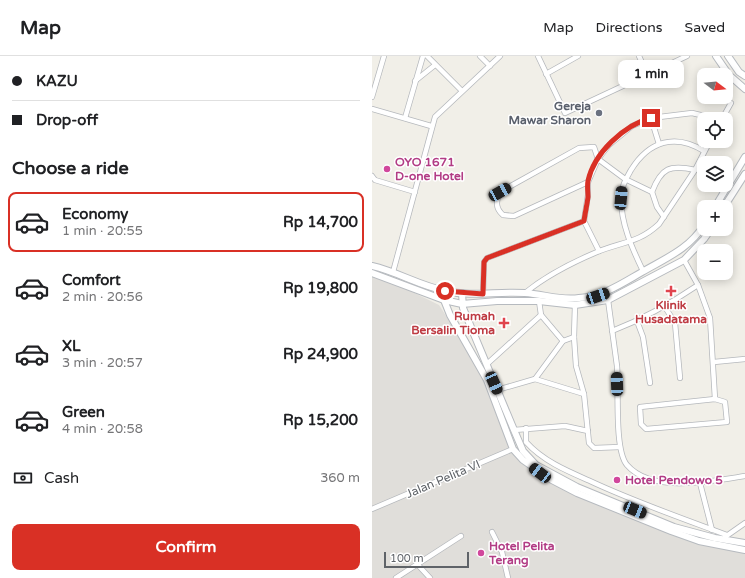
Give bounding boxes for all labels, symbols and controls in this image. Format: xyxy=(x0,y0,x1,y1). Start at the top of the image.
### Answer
text: Map xyxy=(20,17,61,39)
text: Map xyxy=(543,19,574,36)
text: Directions xyxy=(596,19,663,36)
text: Saved xyxy=(685,19,725,36)
callout: 1 min xyxy=(618,60,684,88)
text: 1 min xyxy=(634,66,668,82)
north arrow xyxy=(697,68,733,104)
map controls xyxy=(697,68,733,280)
text: KAZU xyxy=(36,72,78,90)
place label: Gereja Mawar Sharon xyxy=(509,99,591,127)
marker: Gereja Mawar Sharon xyxy=(594,108,604,118)
route end xyxy=(642,109,660,127)
text: Drop-off xyxy=(36,111,98,129)
button: locate xyxy=(697,112,733,148)
place label: OYO 1671 D-one Hotel xyxy=(395,155,464,183)
button: layers xyxy=(697,156,733,192)
text: Choose a ride xyxy=(12,157,129,179)
marker: OYO 1671 D-one Hotel xyxy=(382,164,392,174)
car xyxy=(487,181,513,203)
car xyxy=(614,186,628,210)
button: + xyxy=(697,200,733,236)
icon: car xyxy=(14,204,50,240)
text: Economy xyxy=(62,205,128,223)
text: Rp 14,700 xyxy=(283,213,358,231)
text: 1 min · 20:55 xyxy=(62,223,143,239)
button: − xyxy=(697,244,733,280)
icon: car xyxy=(14,270,50,306)
text: Comfort xyxy=(62,271,121,289)
text: Rp 19,800 xyxy=(283,279,358,297)
route start xyxy=(436,282,454,300)
marker: Klinik Husadatama xyxy=(665,285,677,297)
car xyxy=(585,286,611,306)
text: 2 min · 20:56 xyxy=(62,289,143,305)
place label: Klinik Husadatama xyxy=(635,298,707,326)
place label: Rumah Bersalin Tioma xyxy=(411,309,495,337)
marker: Rumah Bersalin Tioma xyxy=(498,317,510,329)
icon: car xyxy=(14,336,50,372)
text: XL xyxy=(62,337,81,355)
text: Rp 24,900 xyxy=(283,345,358,363)
text: 3 min · 20:57 xyxy=(62,355,143,371)
car xyxy=(484,370,504,396)
car xyxy=(611,372,623,396)
icon: car xyxy=(14,402,50,438)
text: Green xyxy=(62,403,105,421)
text: Rp 15,200 xyxy=(283,411,358,429)
text: 4 min · 20:58 xyxy=(62,421,143,437)
street label: Jalan Pelita VI xyxy=(404,457,482,501)
car xyxy=(527,461,553,485)
icon: cash xyxy=(12,467,34,489)
text: Cash xyxy=(44,469,79,487)
text: 360 m xyxy=(320,470,360,486)
place label: Hotel Pendowo 5 xyxy=(625,473,723,487)
marker: Hotel Pendowo 5 xyxy=(612,475,622,485)
car xyxy=(622,500,648,520)
button: Confirm xyxy=(12,524,360,570)
place label: Hotel Pelita Terang xyxy=(488,539,555,568)
marker: Hotel Pelita Terang xyxy=(476,548,486,558)
scale bar xyxy=(384,550,469,569)
text: 100 m xyxy=(390,552,424,565)

